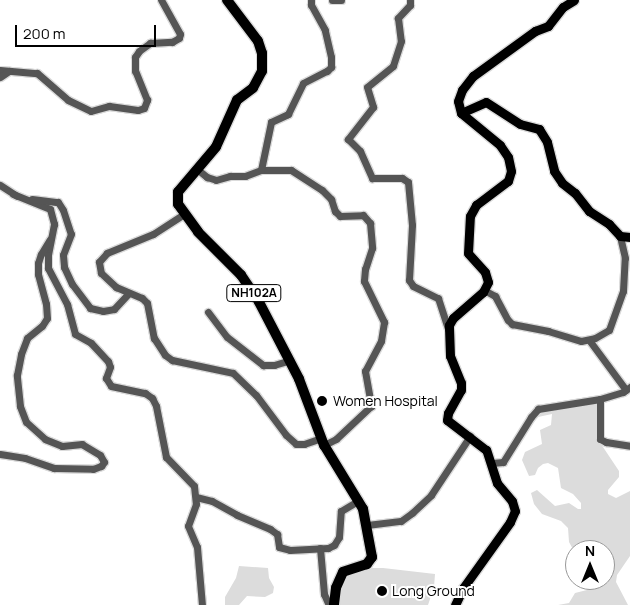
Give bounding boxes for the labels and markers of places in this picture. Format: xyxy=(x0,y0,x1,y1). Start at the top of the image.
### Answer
place label: Women Hospital xyxy=(333,393,438,409)
marker: Women Hospital xyxy=(315,394,329,408)
place label: Long Ground xyxy=(392,583,475,599)
marker: Long Ground xyxy=(376,585,388,597)

